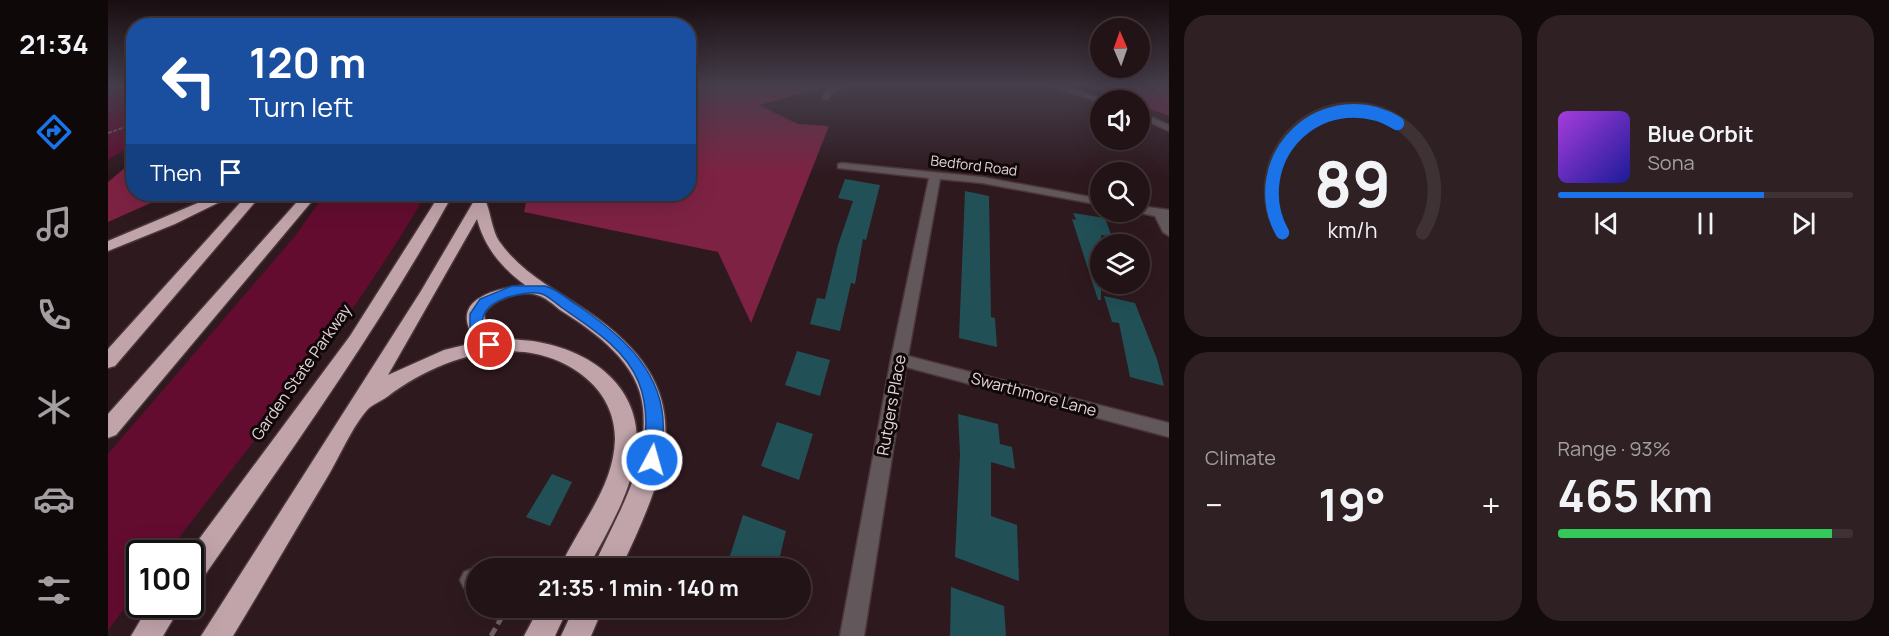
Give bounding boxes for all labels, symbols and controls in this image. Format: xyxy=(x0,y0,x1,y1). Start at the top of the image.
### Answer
north arrow xyxy=(1090,18,1150,78)
map controls xyxy=(1090,18,1150,294)
text: 21:34 xyxy=(19,25,89,62)
text: 120 m xyxy=(249,33,366,91)
icon: left xyxy=(150,42,228,120)
text: Turn left xyxy=(249,88,353,125)
button: sound xyxy=(1090,90,1150,150)
icon: directions xyxy=(33,111,75,153)
text: Blue Orbit xyxy=(1648,119,1753,149)
text: 89 xyxy=(1314,140,1391,226)
text: Sona xyxy=(1648,149,1695,176)
street label: Bedford Road xyxy=(930,150,1018,180)
icon: arrive xyxy=(214,156,247,189)
text: Then xyxy=(150,158,202,188)
button: search xyxy=(1090,162,1150,222)
icon: music xyxy=(33,203,75,245)
icon: previous xyxy=(1590,207,1623,240)
icon: pause xyxy=(1689,207,1722,240)
icon: next xyxy=(1787,207,1820,240)
text: km/h xyxy=(1328,215,1378,244)
button: layers xyxy=(1090,234,1150,294)
icon: phone xyxy=(33,294,75,336)
street label: Garden State Parkway xyxy=(246,299,357,444)
pin xyxy=(464,319,515,370)
icon: arrive xyxy=(473,328,506,361)
street label: Rutgers Place xyxy=(871,353,911,457)
street label: Swarthmore Lane xyxy=(969,367,1099,421)
icon: climate xyxy=(33,386,75,428)
position arrow xyxy=(620,428,684,492)
text: Range · 93% xyxy=(1558,435,1671,462)
text: Climate xyxy=(1205,444,1276,471)
text: 465 km xyxy=(1558,464,1713,526)
text: 19° xyxy=(1318,473,1386,535)
icon: car xyxy=(33,478,75,520)
text: − xyxy=(1205,482,1223,527)
text: + xyxy=(1481,482,1500,527)
speed limit sign: 100 xyxy=(126,540,204,618)
icon: filters xyxy=(33,569,75,611)
text: 21:35 · 1 min · 140 m xyxy=(538,573,739,603)

